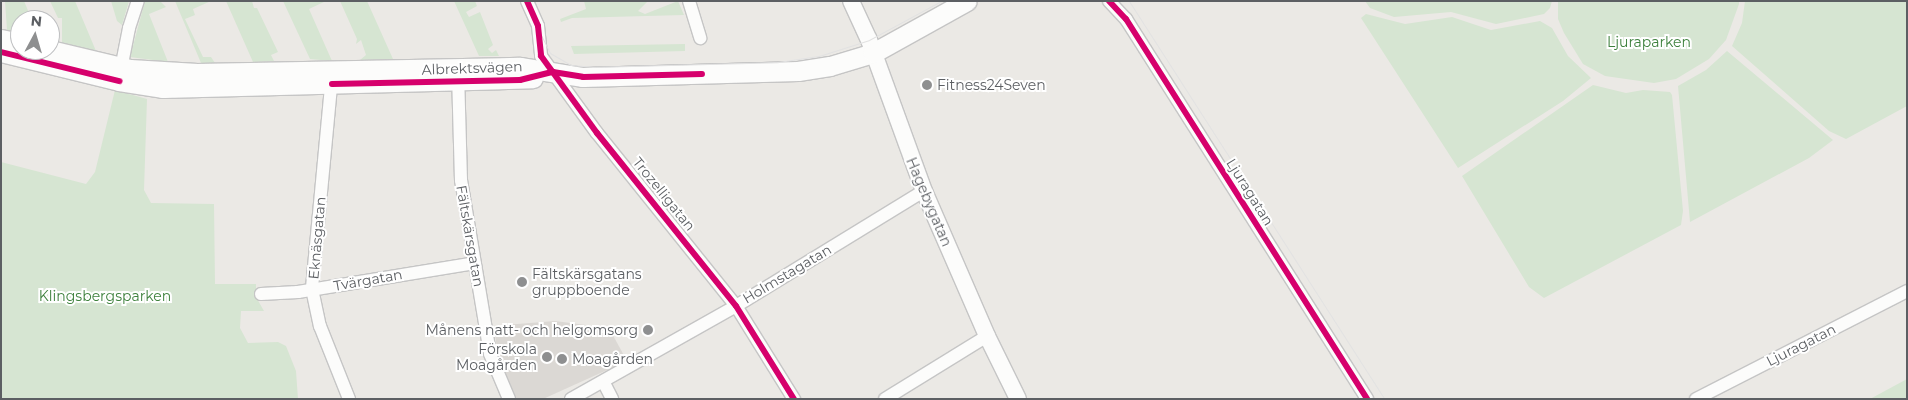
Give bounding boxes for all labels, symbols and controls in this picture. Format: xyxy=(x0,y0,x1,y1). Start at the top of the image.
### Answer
north arrow xyxy=(10,10,60,60)
text: N xyxy=(30,12,43,31)
park label: Ljuraparken xyxy=(1607,34,1691,50)
street label: Albrektsvägen xyxy=(421,58,523,78)
place label: Fitness24Seven xyxy=(937,77,1046,93)
marker: Fitness24Seven xyxy=(921,79,933,91)
street label: Trozelligatan xyxy=(629,154,699,234)
street label: Hagebygatan xyxy=(903,155,955,249)
street label: Ljuragatan xyxy=(1223,155,1277,229)
street label: Fältskärsgatan xyxy=(453,184,487,288)
street label: Eknäsgatan xyxy=(305,196,329,280)
street label: Holmstagatan xyxy=(740,241,834,307)
street label: Tvärgatan xyxy=(332,266,404,294)
place label: Fältskärsgatans gruppboende xyxy=(532,266,642,298)
marker: Fältskärsgatans gruppboende xyxy=(516,276,528,288)
park label: Klingsbergsparken xyxy=(39,288,171,304)
street label: Ljuragatan xyxy=(1763,320,1839,370)
place label: Månens natt- och helgomsorg xyxy=(425,322,638,338)
marker: Månens natt- och helgomsorg xyxy=(642,324,654,336)
place label: Förskola Moagården xyxy=(456,341,537,374)
marker: Förskola Moagården xyxy=(541,351,553,363)
place label: Moagården xyxy=(572,351,653,367)
marker: Moagården xyxy=(556,353,568,365)

